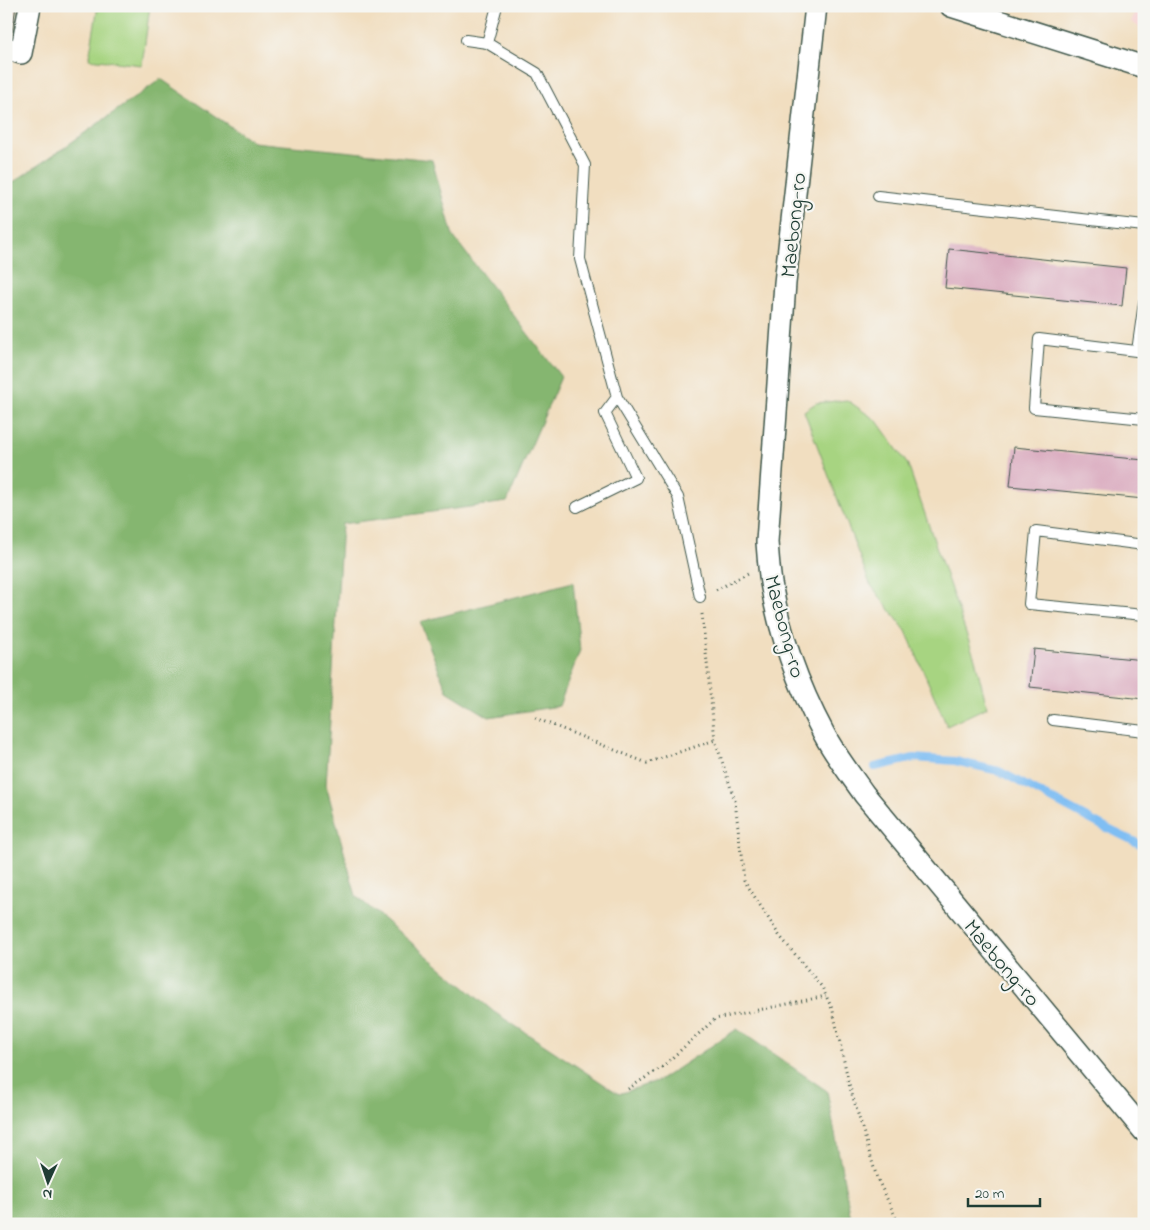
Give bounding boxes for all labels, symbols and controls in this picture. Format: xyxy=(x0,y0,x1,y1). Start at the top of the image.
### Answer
street label: Maebong-ro xyxy=(774,171,817,280)
street label: Maebong-ro xyxy=(753,572,812,682)
street label: Maebong-ro xyxy=(954,913,1047,1015)
north arrow xyxy=(22,1158,72,1208)
scale bar xyxy=(968,1175,1040,1207)
text: N xyxy=(42,1183,53,1204)
text: 20 m xyxy=(975,1183,1005,1205)

